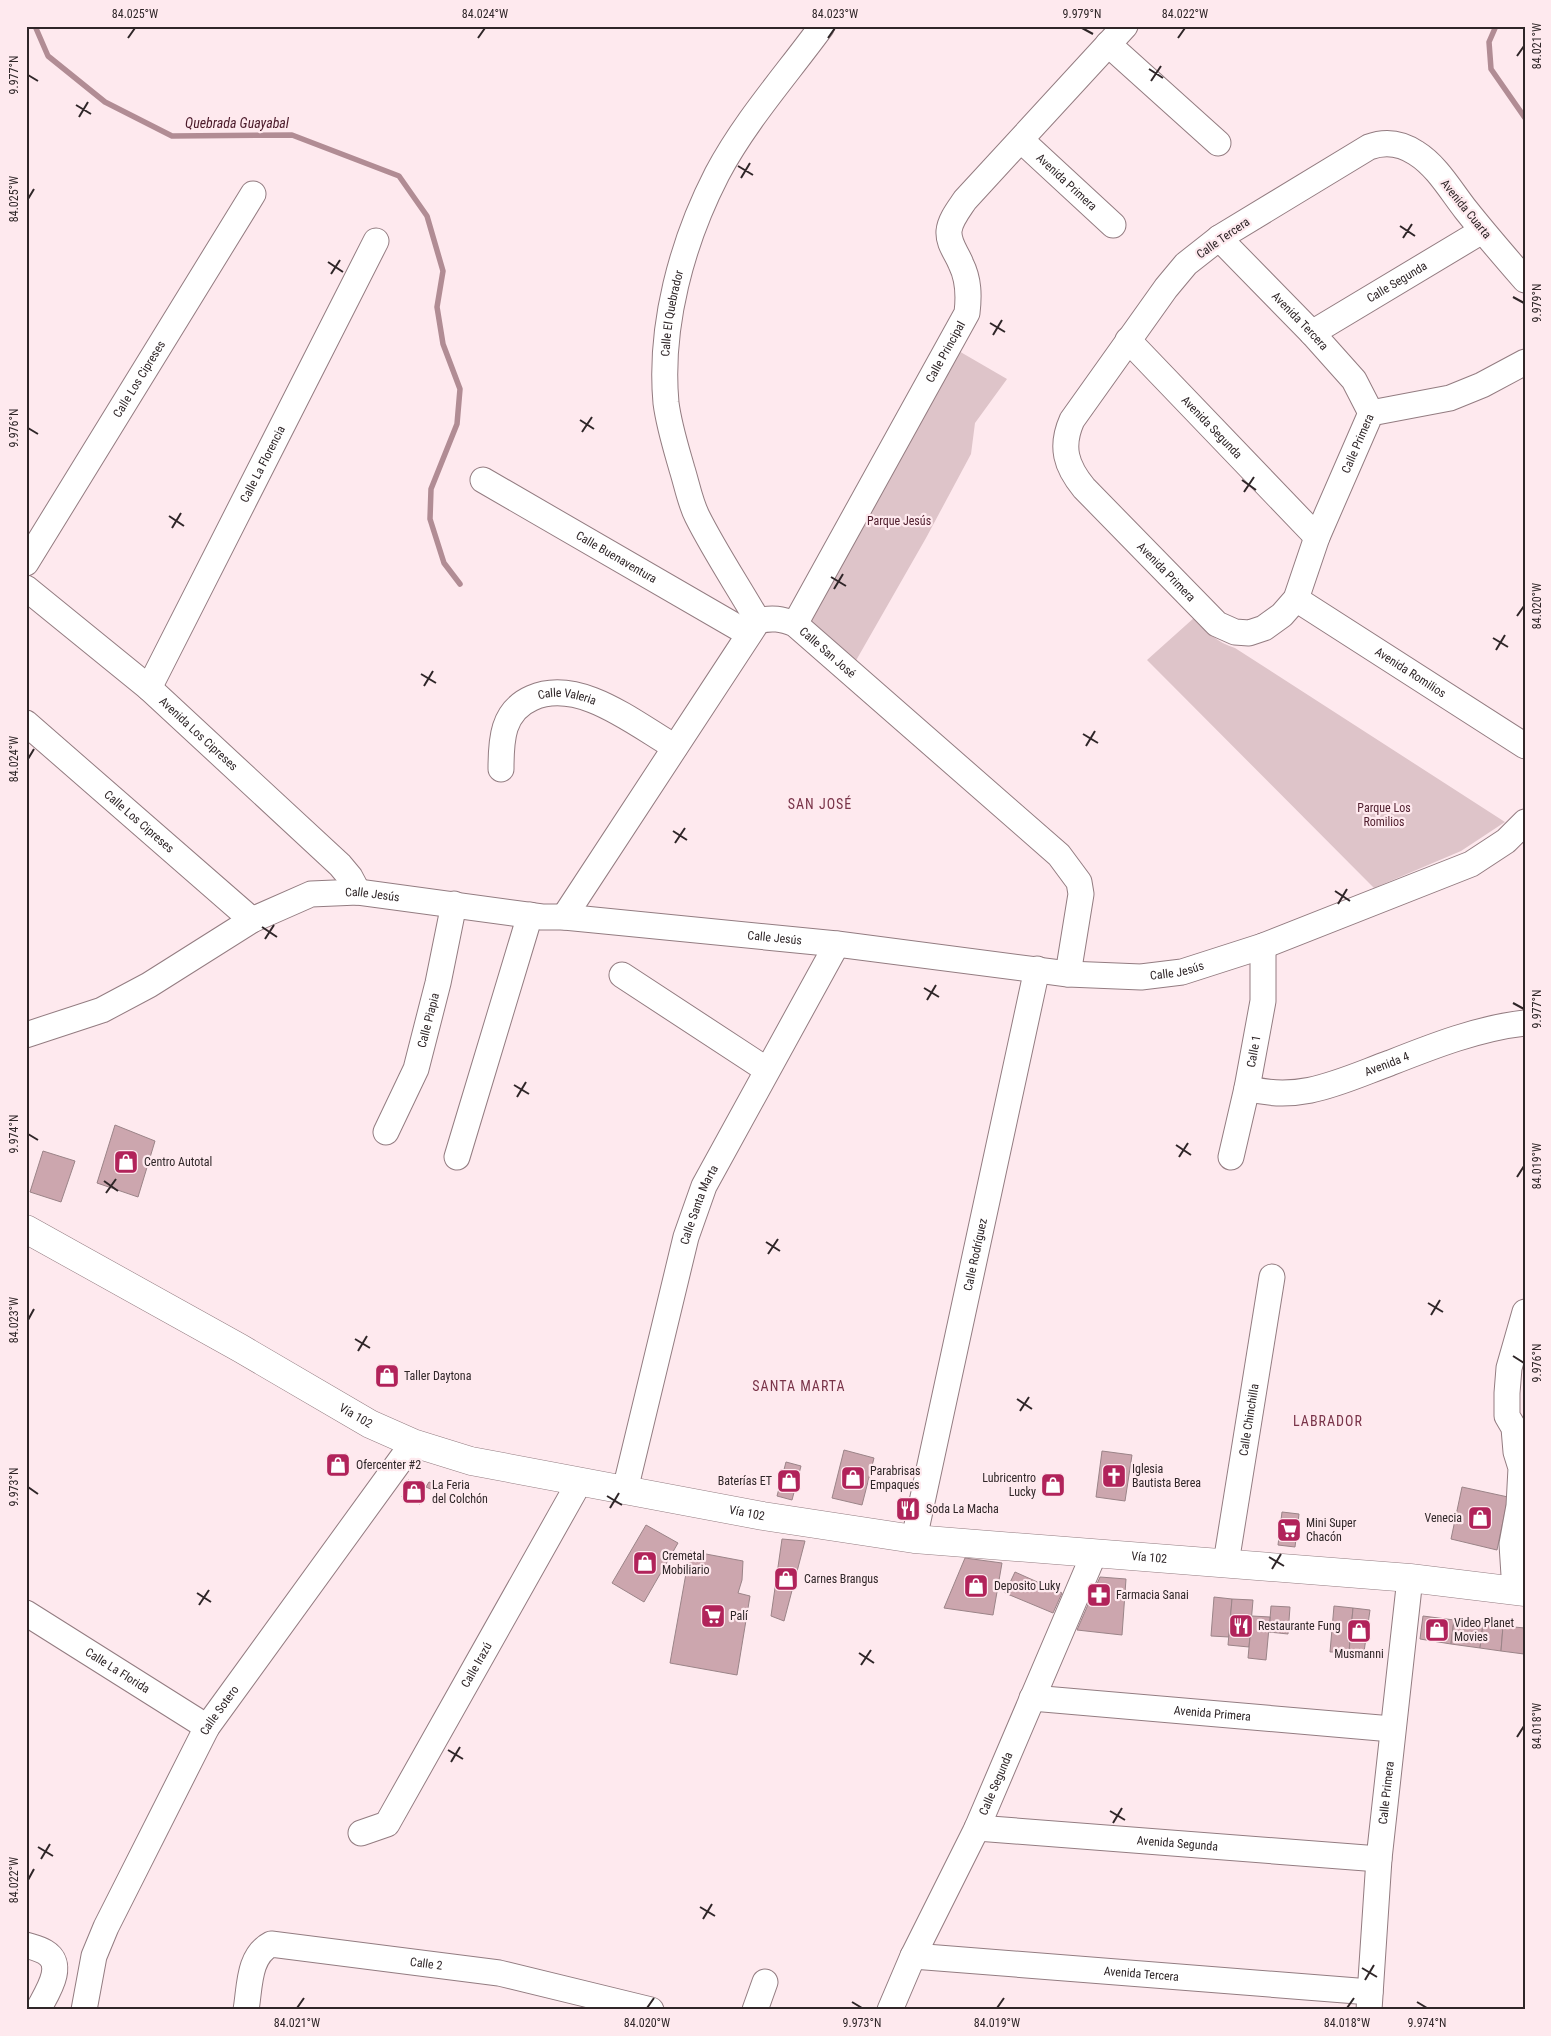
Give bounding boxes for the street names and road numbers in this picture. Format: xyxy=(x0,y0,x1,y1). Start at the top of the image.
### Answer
street label: Avenida Primera xyxy=(1033,151,1100,214)
street label: Avenida Cuarta xyxy=(1438,177,1494,242)
street label: Calle Tercera xyxy=(1194,215,1252,261)
street label: Calle Segunda xyxy=(1364,259,1430,305)
street label: Calle El Quebrador xyxy=(658,268,686,357)
street label: Avenida Tercera xyxy=(1269,289,1331,353)
street label: Calle Principal xyxy=(923,319,968,385)
street label: Calle Los Cipreses xyxy=(110,338,168,420)
street label: Avenida Segunda xyxy=(1179,393,1245,462)
street label: Calle Primera xyxy=(1339,412,1377,475)
street label: Calle La Florencia xyxy=(237,423,288,505)
street label: Calle Buenaventura xyxy=(573,528,659,586)
street label: Avenida Primera xyxy=(1134,540,1198,605)
street label: Calle San José xyxy=(797,624,859,681)
street label: Avenida Romilios xyxy=(1372,645,1449,700)
street label: Calle Valeria xyxy=(536,686,598,708)
street label: Avenida Los Cipreses xyxy=(156,694,241,774)
street label: Calle Los Cipreses xyxy=(101,787,177,856)
street label: Calle Jesús xyxy=(345,885,400,905)
street label: Calle Jesús xyxy=(747,928,803,947)
street label: Calle Jesús xyxy=(1149,958,1206,983)
street label: Calle Piapia xyxy=(415,991,442,1049)
street label: Calle 1 xyxy=(1244,1034,1264,1069)
street label: Avenida 4 xyxy=(1363,1049,1411,1079)
street label: Calle Santa Marta xyxy=(677,1162,721,1246)
street label: Calle Rodríguez xyxy=(961,1217,990,1292)
street label: Calle Chinchilla xyxy=(1236,1382,1262,1457)
street label: Vía 102 xyxy=(337,1401,375,1431)
street label: Vía 102 xyxy=(728,1503,766,1523)
street label: Vía 102 xyxy=(1131,1549,1168,1566)
street label: Calle Irazú xyxy=(458,1640,495,1690)
street label: Calle La Florida xyxy=(83,1645,152,1696)
street label: Calle Sotero xyxy=(197,1683,242,1737)
street label: Avenida Primera xyxy=(1173,1703,1252,1724)
street label: Calle Segunda xyxy=(976,1750,1016,1818)
street label: Calle Primera xyxy=(1376,1760,1397,1825)
street label: Avenida Segunda xyxy=(1136,1833,1219,1854)
street label: Calle 2 xyxy=(409,1955,443,1973)
street label: Avenida Tercera xyxy=(1103,1964,1180,1984)

